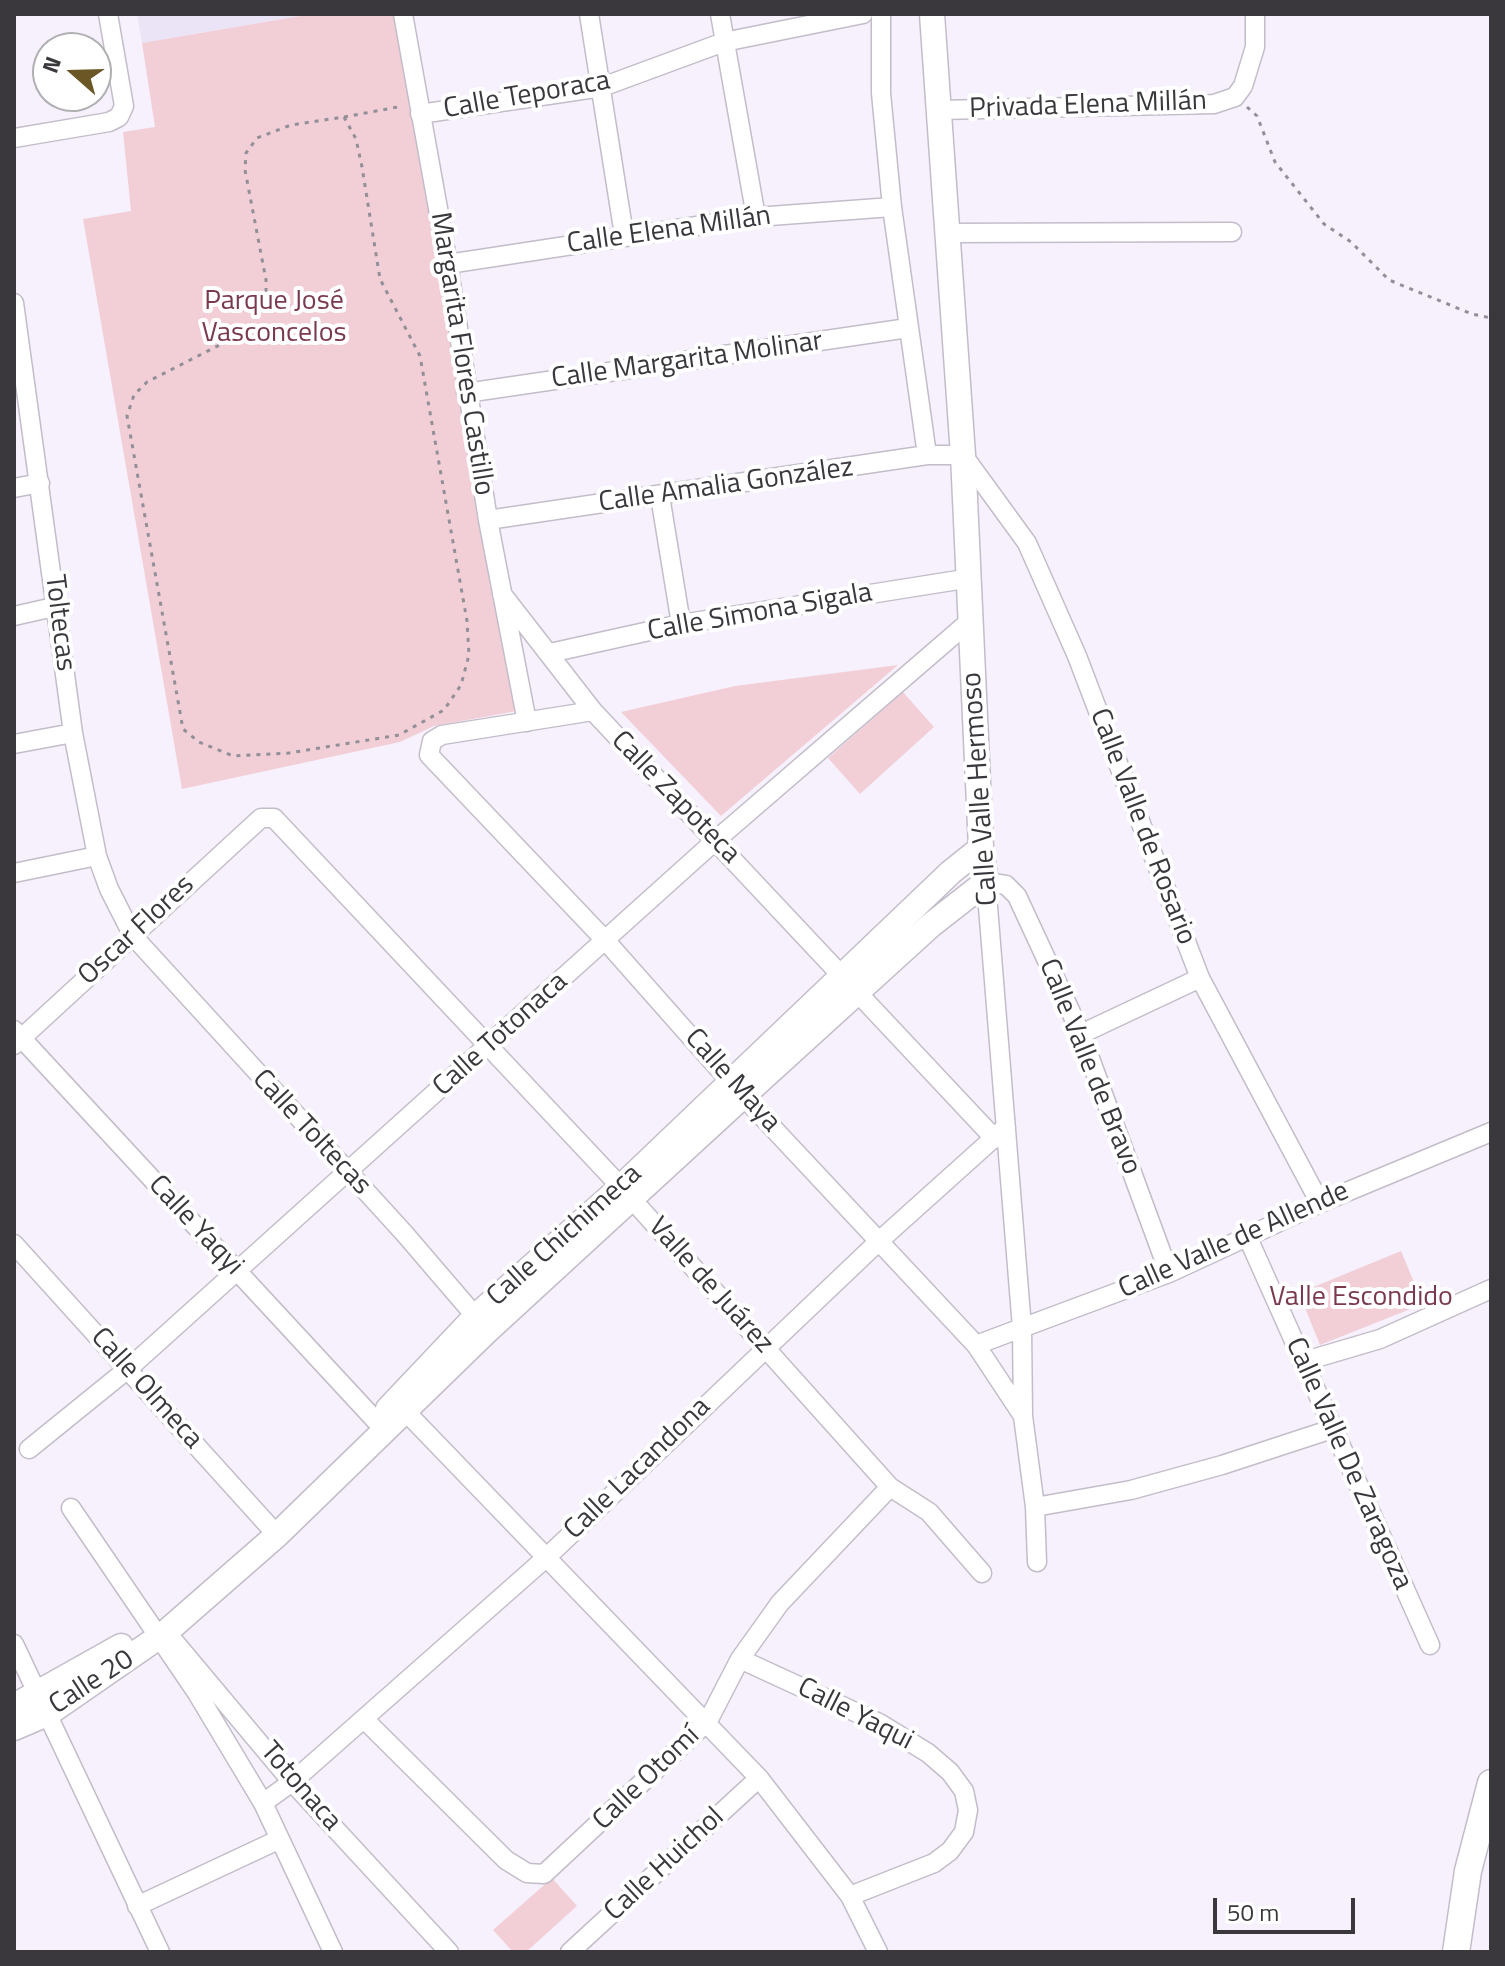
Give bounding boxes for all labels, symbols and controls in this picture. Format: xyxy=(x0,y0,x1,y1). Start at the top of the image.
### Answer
north arrow xyxy=(32,32,112,112)
text: N xyxy=(33,51,70,77)
street label: Calle Teporaca xyxy=(441,65,613,127)
street label: Privada Elena Millán xyxy=(969,85,1207,127)
street label: Calle Elena Millán xyxy=(565,200,773,262)
street label: Margarita Flores Castillo xyxy=(422,210,500,498)
park label: Parque José Vasconcelos xyxy=(202,285,346,351)
street label: Calle Margarita Molinar xyxy=(549,325,825,397)
street label: Calle Amalia González xyxy=(597,452,855,520)
street label: Toltecas xyxy=(36,573,82,673)
street label: Calle Simona Sigala xyxy=(645,577,875,649)
street label: Calle Valle Hermoso xyxy=(956,671,1006,907)
street label: Calle Valle de Rosario xyxy=(1082,704,1202,950)
street label: Calle Zapoteca xyxy=(603,725,747,871)
street label: Oscar Flores xyxy=(72,869,202,993)
street label: Calle Valle de Bravo xyxy=(1030,954,1148,1180)
street label: Calle Totonaca xyxy=(427,966,575,1104)
street label: Calle Maya xyxy=(677,1022,787,1140)
street label: Calle Toltecas xyxy=(244,1063,378,1203)
street label: Calle Chichimeca xyxy=(481,1158,649,1314)
street label: Calle Yaqyi xyxy=(140,1169,250,1283)
street label: Calle Valle de Allende xyxy=(1114,1175,1354,1307)
street label: Valle de Juárez xyxy=(640,1211,780,1361)
park label: Valle Escondido xyxy=(1269,1281,1453,1315)
street label: Calle Olmeca xyxy=(83,1322,209,1456)
street label: Calle Valle De Zaragoza xyxy=(1277,1333,1419,1595)
street label: Calle Lacandona xyxy=(558,1391,718,1547)
street label: Calle 20 xyxy=(43,1643,141,1723)
street label: Calle Yaqui xyxy=(791,1672,919,1758)
street label: Calle Otomí xyxy=(587,1720,707,1838)
street label: Totonaca xyxy=(252,1736,348,1838)
street label: Calle Huichol xyxy=(598,1801,732,1929)
scale bar xyxy=(1217,1882,1359,1932)
text: 50 m xyxy=(1227,1894,1279,1930)

